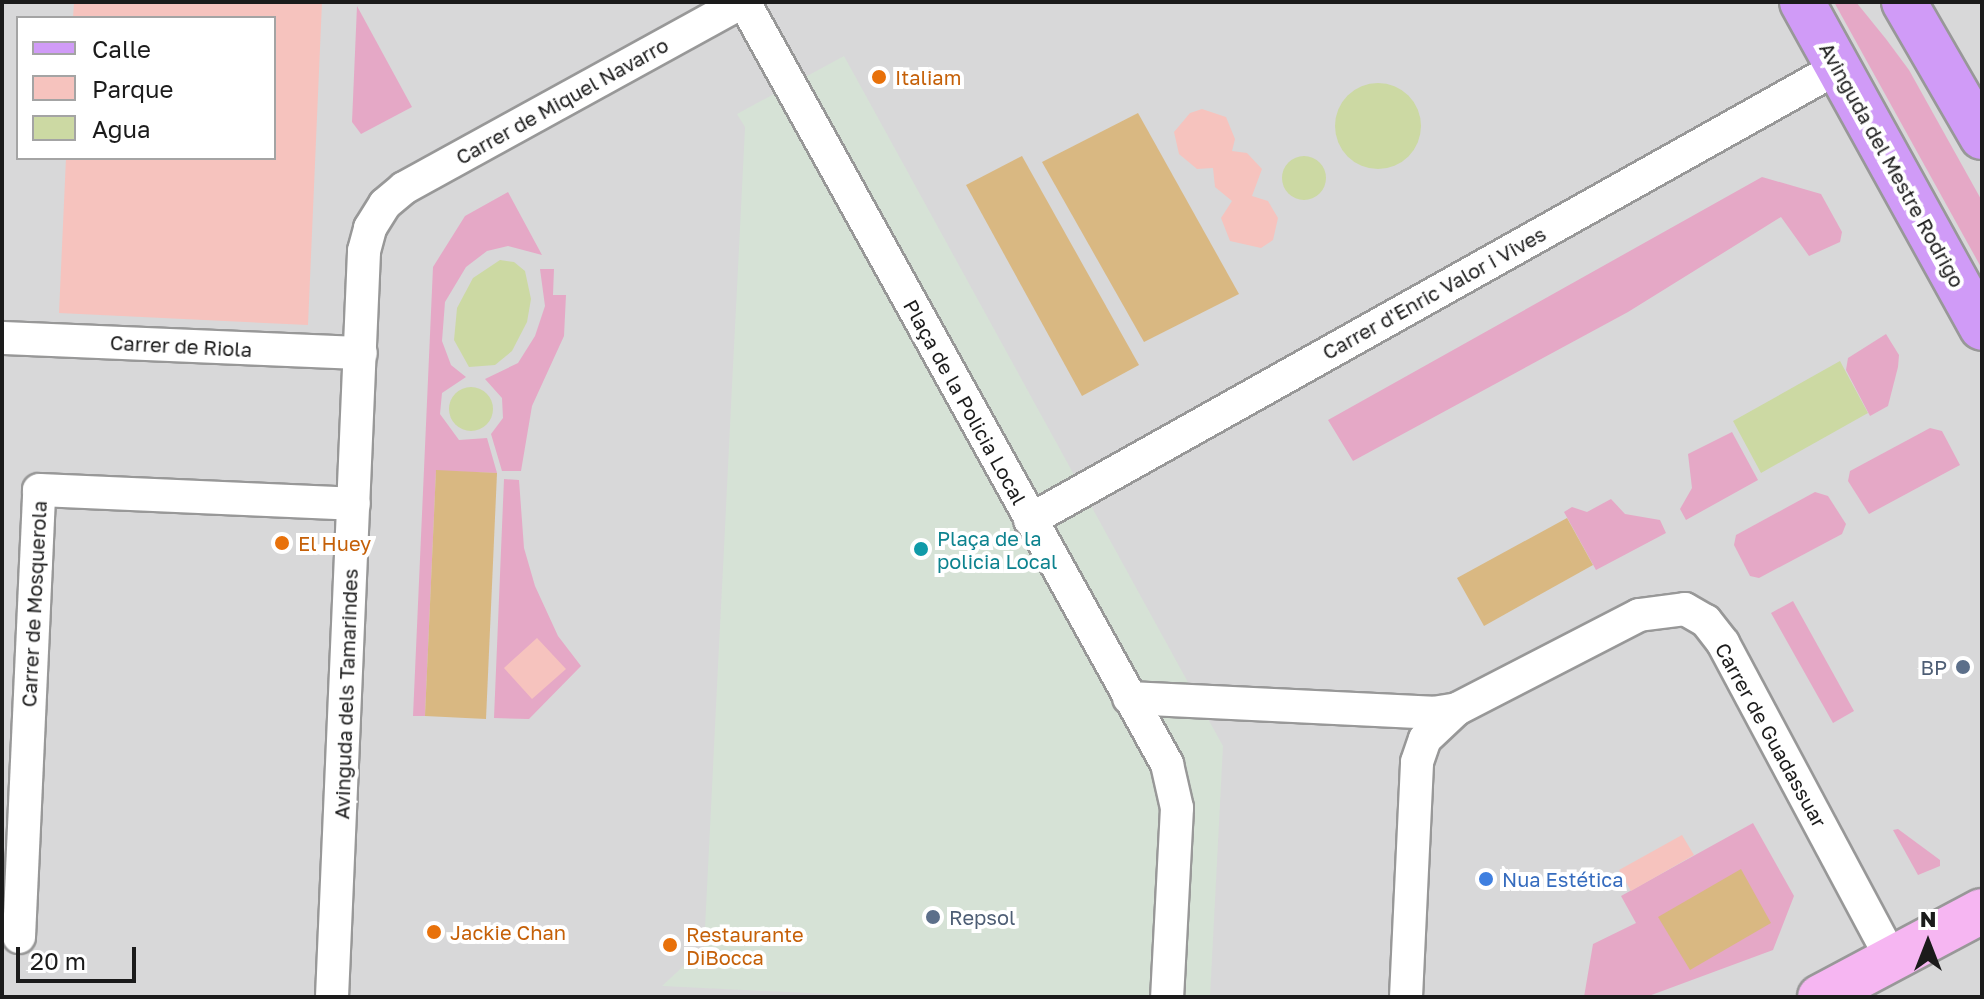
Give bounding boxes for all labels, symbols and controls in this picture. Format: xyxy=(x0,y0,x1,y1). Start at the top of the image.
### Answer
legend xyxy=(16,16,276,160)
street label: Carrer de Miquel Navarro xyxy=(452,33,672,169)
text: Calle xyxy=(92,34,151,63)
street label: Avinguda del Mestre Rodrigo xyxy=(1815,38,1969,292)
place label: Italiam xyxy=(895,65,961,89)
marker: Italiam xyxy=(870,68,888,86)
text: Parque xyxy=(92,74,173,103)
text: Agua xyxy=(92,114,151,143)
street label: Carrer d'Enric Valor i Vives xyxy=(1318,222,1550,364)
street label: Plaça de la Policia Local xyxy=(899,295,1031,509)
street label: Carrer de Riola xyxy=(109,330,253,362)
street label: Carrer de Mosquerola xyxy=(17,500,51,708)
place label: Plaça de la policia Local xyxy=(937,526,1057,573)
place label: El Huey xyxy=(298,531,371,555)
marker: El Huey xyxy=(273,534,291,552)
marker: Plaça de la policia Local xyxy=(912,540,930,558)
street label: Avinguda dels Tamarindes xyxy=(330,568,362,820)
street label: Carrer de Guadassuar xyxy=(1710,639,1832,831)
place label: BP xyxy=(1921,655,1947,679)
marker: BP xyxy=(1954,658,1972,676)
place label: Nua Estética xyxy=(1502,867,1624,891)
marker: Nua Estética xyxy=(1477,870,1495,888)
north arrow xyxy=(1888,903,1968,983)
place label: Repsol xyxy=(949,905,1015,929)
text: N xyxy=(1920,905,1936,932)
marker: Repsol xyxy=(924,908,942,926)
place label: Jackie Chan xyxy=(450,920,566,944)
place label: Restaurante DiBocca xyxy=(686,922,804,969)
marker: Jackie Chan xyxy=(425,923,443,941)
scale bar xyxy=(20,931,140,981)
marker: Restaurante DiBocca xyxy=(661,936,679,954)
text: 20 m xyxy=(30,946,86,975)

